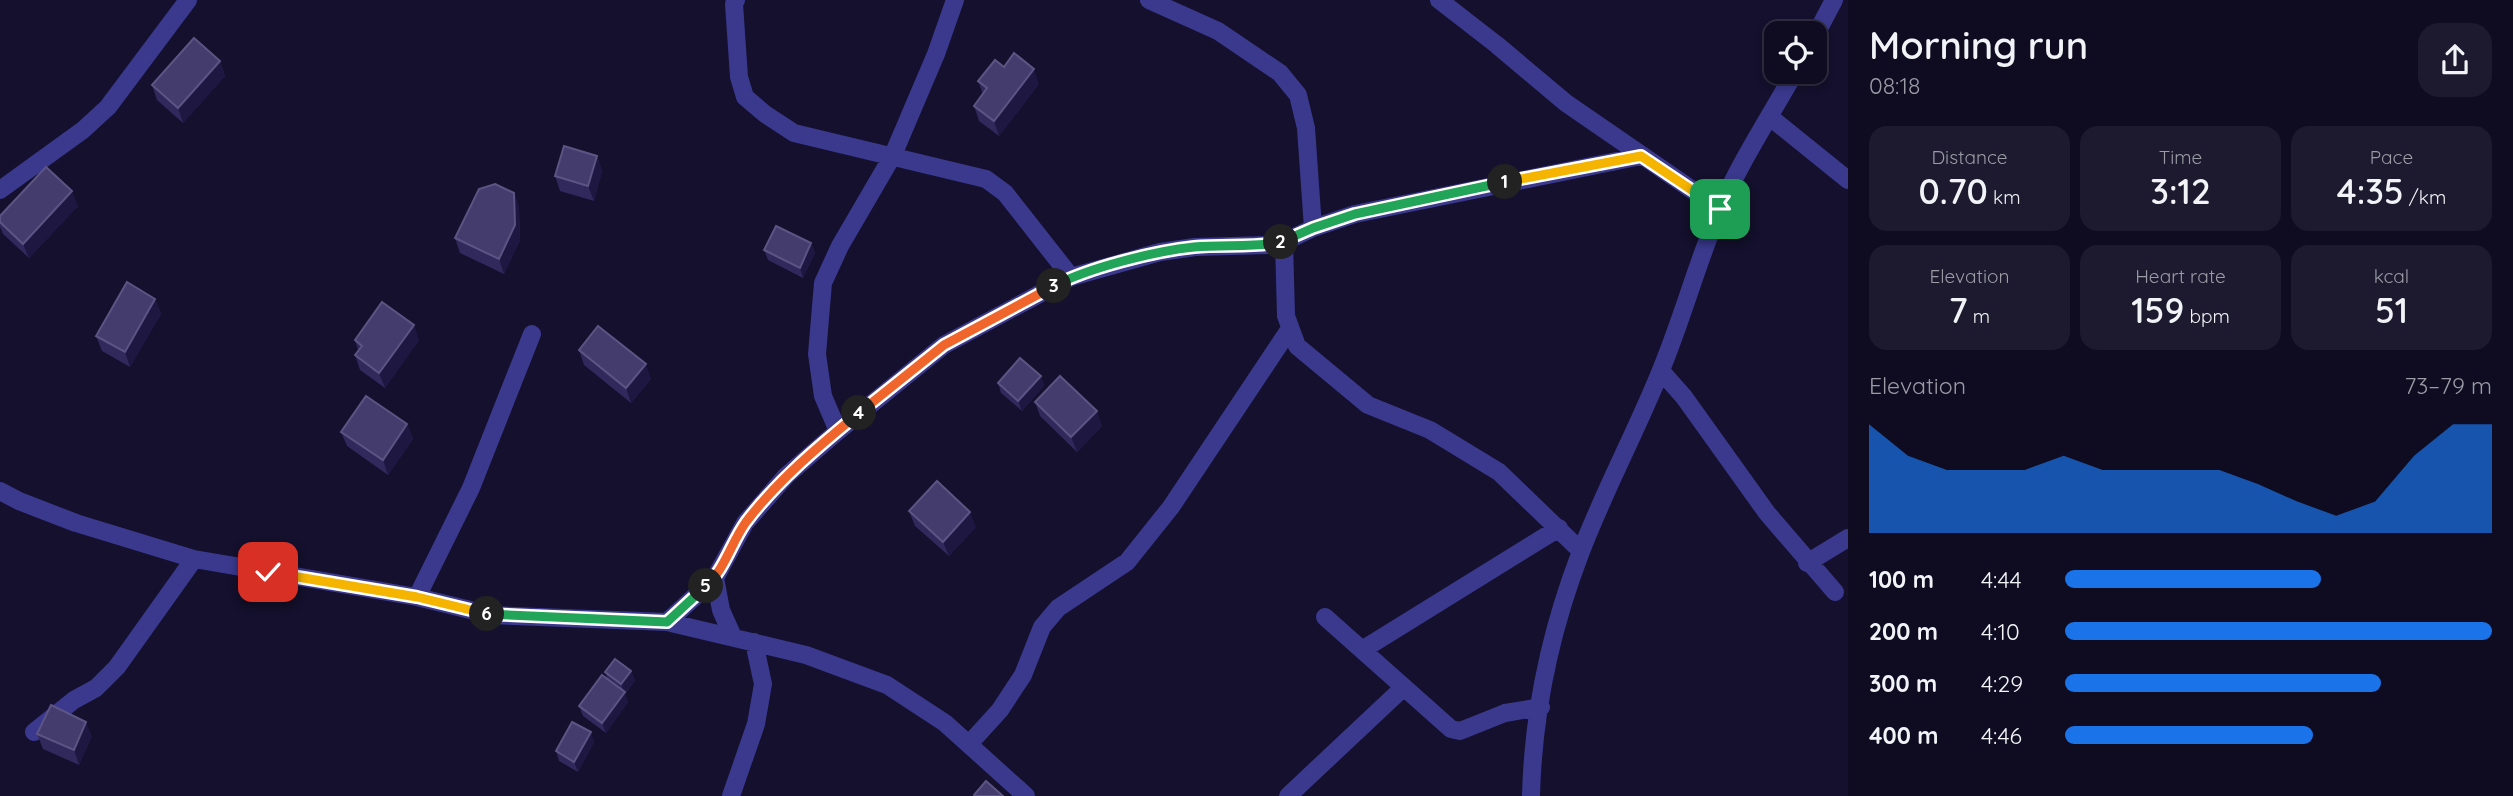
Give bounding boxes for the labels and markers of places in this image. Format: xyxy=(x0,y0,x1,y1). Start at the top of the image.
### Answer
pin: 1 xyxy=(1488,164,1522,200)
pin xyxy=(1690,179,1750,239)
pin: 2 xyxy=(1264,224,1298,260)
pin: 3 xyxy=(1036,268,1072,304)
pin: 4 xyxy=(842,396,876,430)
pin xyxy=(238,542,298,602)
pin: 5 xyxy=(688,568,724,604)
pin: 6 xyxy=(470,596,504,632)

